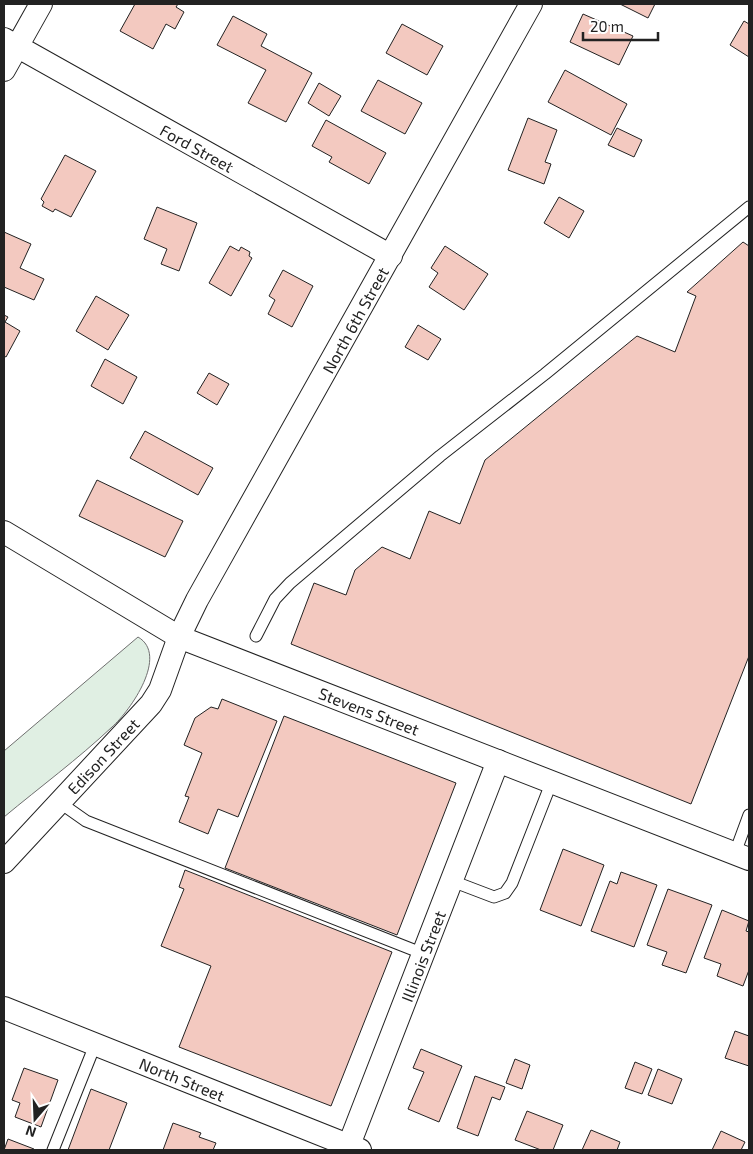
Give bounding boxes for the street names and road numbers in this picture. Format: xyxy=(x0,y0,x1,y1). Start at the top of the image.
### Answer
street label: Ford Street xyxy=(157,120,237,176)
street label: North 6th Street xyxy=(318,264,392,376)
street label: Stevens Street xyxy=(316,683,422,739)
street label: Edison Street xyxy=(63,714,143,798)
street label: Illinois Street xyxy=(397,908,449,1004)
street label: North Street xyxy=(137,1053,227,1105)

